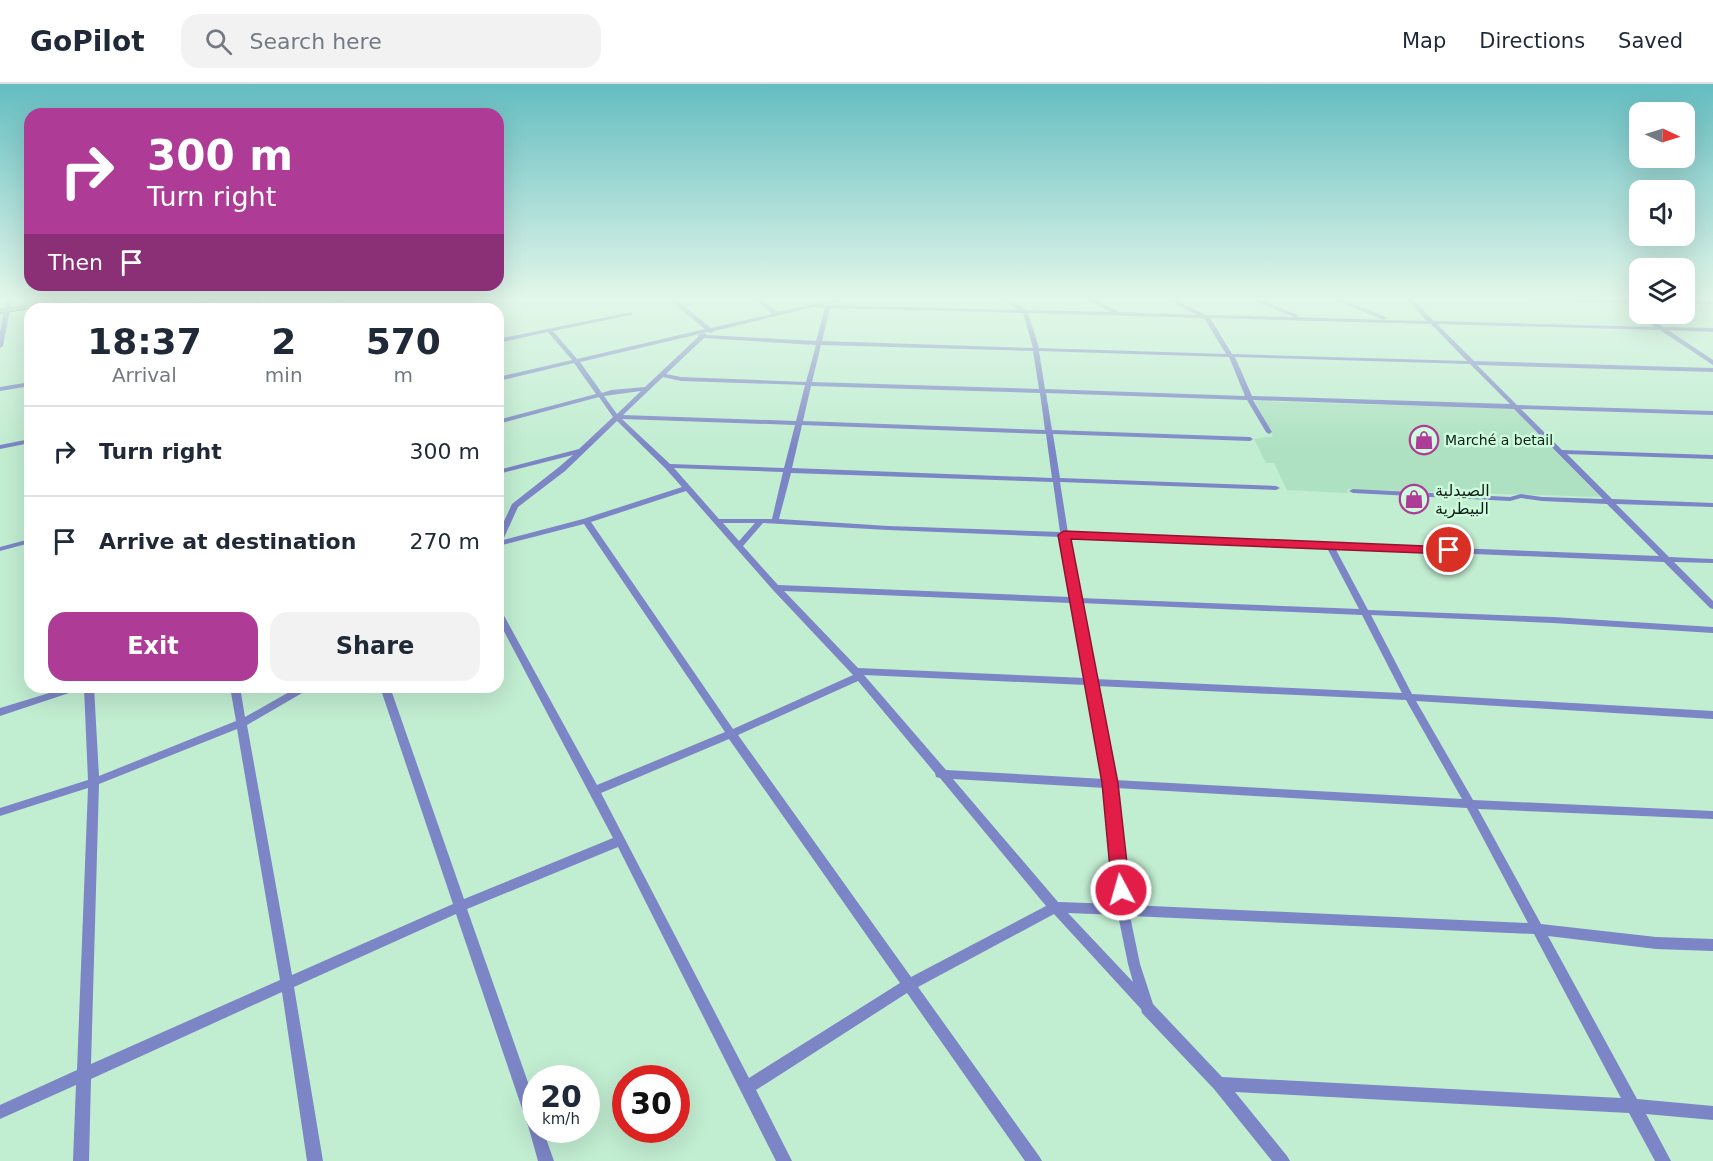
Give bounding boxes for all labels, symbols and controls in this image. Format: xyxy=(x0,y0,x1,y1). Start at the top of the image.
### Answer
search box xyxy=(181,14,601,68)
text: GoPilot xyxy=(30,25,145,58)
icon: search xyxy=(202,25,235,58)
text: Search here xyxy=(250,29,382,54)
text: Map xyxy=(1402,29,1446,53)
text: Directions xyxy=(1479,29,1585,53)
text: Saved xyxy=(1618,29,1683,53)
north arrow xyxy=(1629,102,1695,168)
map controls xyxy=(1629,102,1695,324)
text: 300 m xyxy=(147,131,293,180)
icon: right xyxy=(48,132,126,210)
button: sound xyxy=(1629,180,1695,246)
text: Turn right xyxy=(147,181,276,212)
icon: arrive xyxy=(115,246,148,279)
text: Then xyxy=(48,250,103,275)
button: layers xyxy=(1629,258,1695,324)
text: 18:37 xyxy=(87,321,202,362)
text: 2 xyxy=(271,321,296,362)
text: 570 xyxy=(366,321,441,362)
text: Arrival xyxy=(112,363,177,387)
text: min xyxy=(265,363,303,387)
text: m xyxy=(394,363,413,387)
shop icon: Marché a betail xyxy=(1408,424,1440,456)
place label: Marché a betail xyxy=(1445,432,1553,448)
icon: right xyxy=(48,435,81,468)
text: Turn right xyxy=(99,439,222,464)
text: 300 m xyxy=(410,439,480,464)
place label: الصيدلية البيطرية xyxy=(1435,481,1490,519)
shop icon: الصيدلية البيطرية xyxy=(1398,483,1430,515)
pin xyxy=(1423,524,1474,575)
icon: arrive xyxy=(48,525,81,558)
text: Arrive at destination xyxy=(99,529,356,554)
text: 270 m xyxy=(410,529,480,554)
icon: arrive xyxy=(1432,533,1465,566)
button: Exit xyxy=(48,612,258,681)
button: Share xyxy=(270,612,480,681)
position arrow xyxy=(1089,858,1153,922)
speed limit sign: 30 xyxy=(612,1065,690,1143)
text: 20 xyxy=(540,1079,582,1114)
text: km/h xyxy=(542,1110,580,1128)

